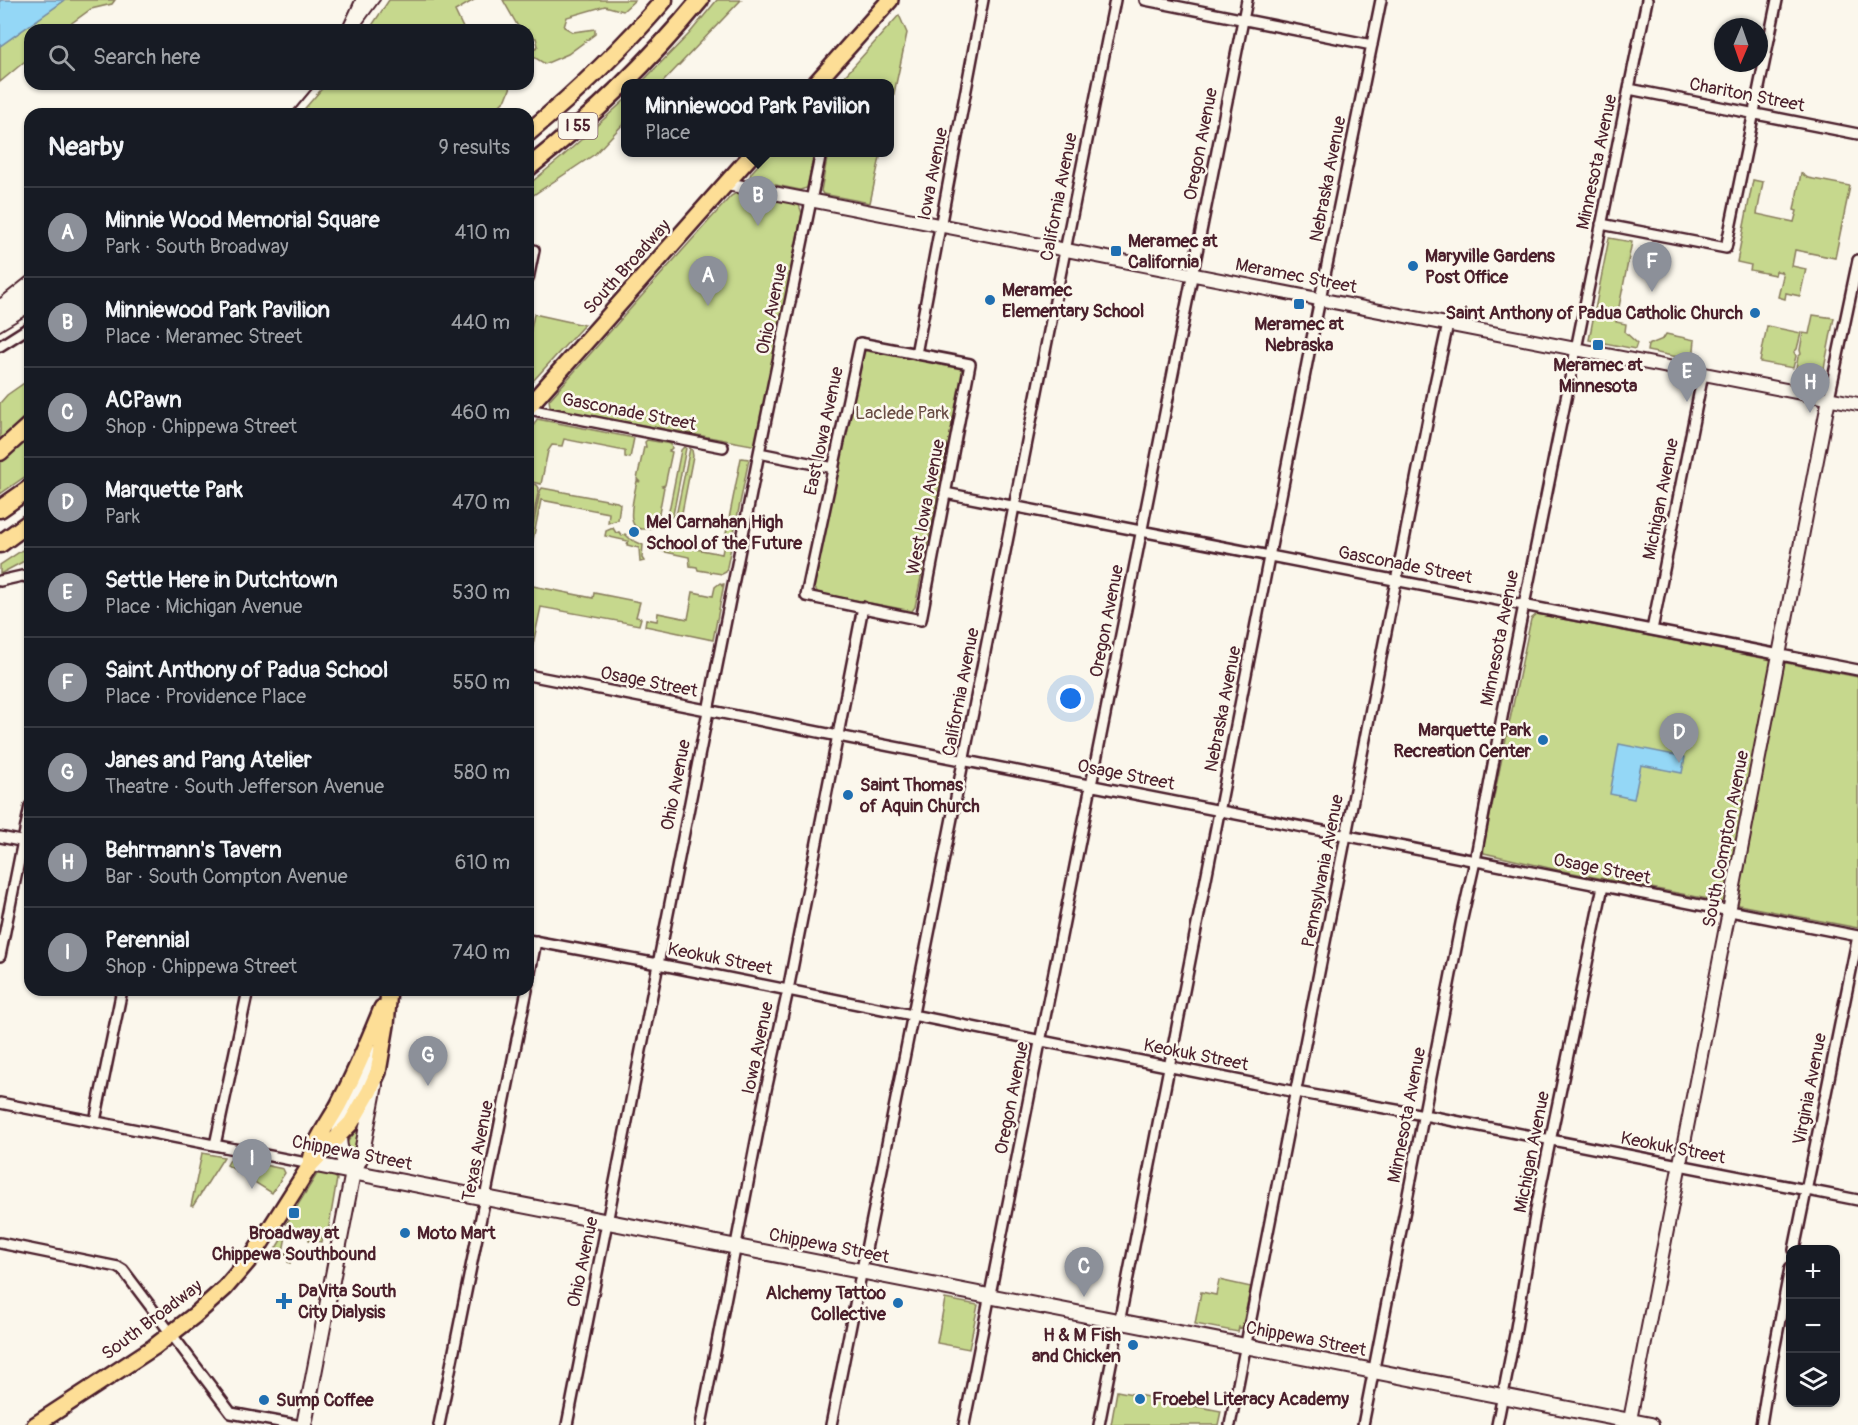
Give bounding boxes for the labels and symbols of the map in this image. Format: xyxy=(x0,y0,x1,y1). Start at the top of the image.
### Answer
north arrow xyxy=(1714,18,1768,72)
street label: Chariton Street xyxy=(1687,73,1807,118)
street label: Oregon Avenue xyxy=(1179,86,1223,202)
street label: Minnesota Avenue xyxy=(1571,92,1623,232)
road number: I 55 xyxy=(558,113,598,139)
street label: Nebraska Avenue xyxy=(1305,114,1352,244)
street label: Iowa Avenue xyxy=(913,125,953,222)
street label: California Avenue xyxy=(1035,131,1083,263)
pin: B xyxy=(738,176,777,226)
street label: South Broadway xyxy=(578,214,676,319)
place label: Meramec at California xyxy=(1128,230,1218,274)
pin: F xyxy=(1632,242,1672,292)
marker: Meramec at California xyxy=(1109,244,1123,258)
place label: Maryville Gardens Post Office xyxy=(1425,245,1556,289)
street label: Meramec Street xyxy=(1233,253,1359,299)
pin: A xyxy=(688,256,728,306)
marker: Maryville Gardens Post Office xyxy=(1406,259,1420,273)
street label: Ohio Avenue xyxy=(751,261,793,356)
place label: Meramec Elementary School xyxy=(1002,279,1144,323)
marker: Meramec Elementary School xyxy=(983,293,997,307)
marker: Meramec at Nebraska xyxy=(1292,297,1306,311)
place label: Saint Anthony of Padua Catholic Church xyxy=(1446,302,1744,325)
marker: Saint Anthony of Padua Catholic Church xyxy=(1748,306,1762,320)
place label: Meramec at Nebraska xyxy=(1254,313,1345,357)
marker: Meramec at Minnesota xyxy=(1591,338,1605,352)
pin: E xyxy=(1668,352,1706,402)
place label: Meramec at Minnesota xyxy=(1553,354,1644,398)
street label: East Iowa Avenue xyxy=(799,364,849,498)
pin: H xyxy=(1790,364,1830,413)
street label: Gasconade Street xyxy=(560,388,699,436)
park label: Laclede Park xyxy=(855,402,950,425)
street label: Michigan Avenue xyxy=(1638,436,1684,562)
street label: West Iowa Avenue xyxy=(902,437,950,577)
place label: Mel Carnahan High School of the Future xyxy=(646,511,803,555)
marker: Mel Carnahan High School of the Future xyxy=(627,525,641,539)
street label: Gasconade Street xyxy=(1336,541,1475,589)
street label: Oregon Avenue xyxy=(1085,563,1129,679)
street label: Minnesota Avenue xyxy=(1476,568,1524,708)
street label: California Avenue xyxy=(937,626,985,758)
street label: Nebraska Avenue xyxy=(1200,644,1247,774)
street label: Osage Street xyxy=(598,661,700,703)
your location xyxy=(1056,684,1085,713)
pin: D xyxy=(1660,714,1698,763)
place label: Marquette Park Recreation Center xyxy=(1394,719,1532,763)
marker: Marquette Park Recreation Center xyxy=(1536,733,1550,747)
street label: Ohio Avenue xyxy=(656,737,696,832)
street label: South Compton Avenue xyxy=(1698,748,1754,929)
street label: Osage Street xyxy=(1075,754,1177,796)
place label: Saint Thomas of Aquin Church xyxy=(859,774,980,818)
marker: Saint Thomas of Aquin Church xyxy=(841,788,855,802)
street label: Pennsylvania Avenue xyxy=(1297,792,1349,949)
street label: Osage Street xyxy=(1551,848,1653,890)
street label: Keokuk Street xyxy=(666,938,775,981)
street label: Iowa Avenue xyxy=(737,999,779,1097)
street label: Virginia Avenue xyxy=(1788,1031,1832,1147)
street label: Keokuk Street xyxy=(1142,1034,1251,1077)
pin: G xyxy=(408,1036,448,1086)
street label: Oregon Avenue xyxy=(990,1040,1034,1156)
street label: Minnesota Avenue xyxy=(1383,1045,1431,1185)
street label: Michigan Avenue xyxy=(1509,1089,1555,1215)
street label: Texas Avenue xyxy=(457,1098,499,1203)
street label: Keokuk Street xyxy=(1619,1127,1728,1170)
street label: Chippewa Street xyxy=(290,1130,415,1176)
pin: I xyxy=(232,1140,272,1189)
marker: Broadway at Chippewa Southbound xyxy=(287,1206,301,1220)
street label: Ohio Avenue xyxy=(562,1214,604,1309)
place label: Broadway at Chippewa Southbound xyxy=(212,1222,377,1266)
place label: Moto Mart xyxy=(417,1222,496,1245)
street label: Chippewa Street xyxy=(767,1223,892,1269)
marker: Moto Mart xyxy=(398,1226,412,1240)
pin: C xyxy=(1064,1248,1104,1297)
street label: South Broadway xyxy=(97,1274,207,1365)
place label: DaVita South City Dialysis xyxy=(298,1280,397,1324)
place label: Alchemy Tattoo Collective xyxy=(766,1282,887,1326)
marker: DaVita South City Dialysis xyxy=(275,1292,293,1310)
marker: Alchemy Tattoo Collective xyxy=(891,1296,905,1310)
street label: Chippewa Street xyxy=(1244,1316,1369,1362)
place label: H & M Fish and Chicken xyxy=(1032,1324,1122,1368)
marker: H & M Fish and Chicken xyxy=(1126,1338,1140,1352)
place label: Froebel Literacy Academy xyxy=(1152,1388,1349,1411)
place label: Sump Coffee xyxy=(276,1389,375,1412)
marker: Froebel Literacy Academy xyxy=(1133,1392,1147,1406)
marker: Sump Coffee xyxy=(257,1393,271,1407)

